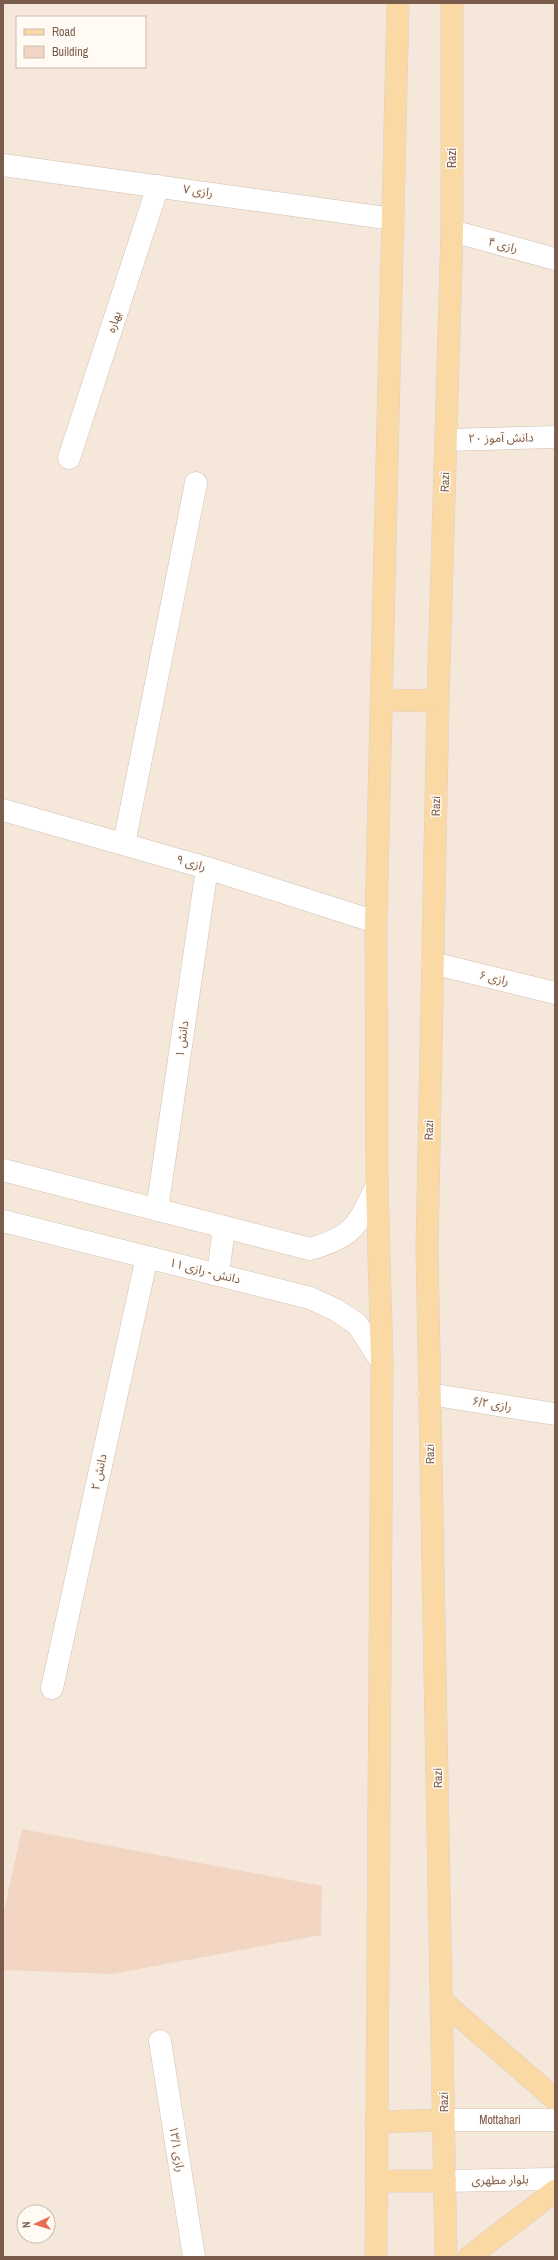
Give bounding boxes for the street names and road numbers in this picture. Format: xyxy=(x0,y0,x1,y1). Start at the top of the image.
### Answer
street label: Razi xyxy=(444,148,460,168)
street label: رازی ۷ xyxy=(182,181,214,201)
street label: رازی ۴ xyxy=(486,233,520,257)
street label: بهاره xyxy=(103,309,125,335)
street label: دانش آموز ۲۰ xyxy=(468,429,534,447)
street label: Razi xyxy=(437,472,453,492)
street label: Razi xyxy=(428,796,444,816)
street label: رازی ۹ xyxy=(174,851,208,875)
street label: رازی ۶ xyxy=(478,967,510,989)
street label: دانش ۱ xyxy=(172,1019,193,1058)
street label: Razi xyxy=(421,1120,437,1140)
street label: دانش - رازی ۱۱ xyxy=(168,1254,242,1288)
street label: رازی ۶/۲ xyxy=(471,1393,513,1415)
street label: Razi xyxy=(422,1444,438,1464)
street label: دانش ۲ xyxy=(87,1452,111,1492)
street label: Razi xyxy=(430,1768,446,1788)
street label: Razi xyxy=(436,2092,452,2112)
street label: Mottahari xyxy=(479,2112,521,2128)
street label: رازی ۱۳/۱ xyxy=(165,2125,189,2173)
street label: بلوار مطهری xyxy=(471,2172,529,2188)

